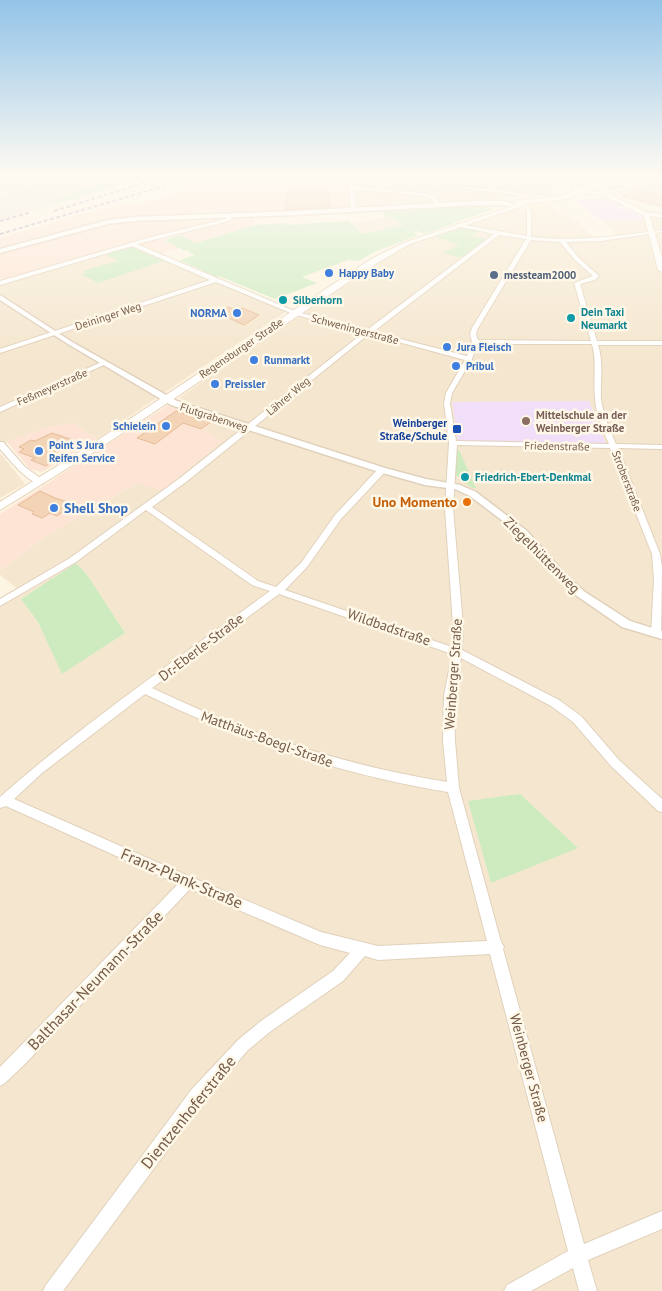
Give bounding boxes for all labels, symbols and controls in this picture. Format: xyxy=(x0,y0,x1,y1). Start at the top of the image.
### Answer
place label: Happy Baby xyxy=(339,266,395,280)
marker: Happy Baby xyxy=(323,267,335,279)
place label: messteam2000 xyxy=(504,268,576,282)
marker: messteam2000 xyxy=(488,269,500,281)
place label: Silberhorn xyxy=(293,293,342,307)
marker: Silberhorn xyxy=(277,294,289,306)
street label: Deininger Weg xyxy=(73,299,143,333)
place label: Dein Taxi Neumarkt xyxy=(581,305,627,332)
place label: NORMA xyxy=(190,306,227,320)
marker: NORMA xyxy=(231,307,243,319)
street label: Schweningerstraße xyxy=(310,311,401,348)
marker: Dein Taxi Neumarkt xyxy=(565,312,577,324)
street label: Regensburger Straße xyxy=(196,314,286,381)
place label: Jura Fleisch xyxy=(456,340,511,354)
marker: Jura Fleisch xyxy=(441,341,453,353)
place label: Runmarkt xyxy=(264,353,310,367)
marker: Runmarkt xyxy=(248,354,260,366)
place label: Pribul xyxy=(466,359,495,373)
marker: Pribul xyxy=(450,360,462,372)
street label: Feßmeyerstraße xyxy=(14,365,90,409)
street label: Lährer Weg xyxy=(263,374,313,418)
place label: Preissler xyxy=(225,377,265,391)
marker: Preissler xyxy=(209,378,221,390)
street label: Flutgrabenweg xyxy=(178,399,250,435)
place label: Mittelschule an der Weinberger Straße xyxy=(536,408,627,435)
marker: Mittelschule an der Weinberger Straße xyxy=(520,415,532,427)
place label: Weinberger Straße/Schule xyxy=(380,416,447,443)
place label: Schielein xyxy=(113,419,156,433)
marker: Schielein xyxy=(160,420,172,432)
marker: Weinberger Straße/Schule xyxy=(451,423,463,435)
place label: Point S Jura Reifen Service xyxy=(49,438,116,465)
street label: Friedenstraße xyxy=(524,438,590,454)
marker: Point S Jura Reifen Service xyxy=(33,445,45,457)
street label: Stroberstraße xyxy=(609,449,645,514)
place label: Friedrich-Ebert-Denkmal xyxy=(475,470,592,484)
marker: Friedrich-Ebert-Denkmal xyxy=(459,471,471,483)
place label: Uno Momento xyxy=(372,493,457,511)
marker: Uno Momento xyxy=(461,496,473,508)
place label: Shell Shop xyxy=(64,499,129,517)
marker: Shell Shop xyxy=(48,502,60,514)
street label: Ziegelhüttenweg xyxy=(500,513,584,597)
street label: Wildbadstraße xyxy=(345,604,433,650)
street label: Dr.-Eberle-Straße xyxy=(155,609,247,685)
street label: Weinberger Straße xyxy=(440,618,466,730)
street label: Matthäus-Boegl-Straße xyxy=(199,707,335,771)
street label: Franz-Plank-Straße xyxy=(118,843,246,913)
street label: Balthasar-Neumann-Straße xyxy=(23,906,167,1054)
street label: Weinberger Straße xyxy=(506,1012,552,1124)
street label: Dientzenhoferstraße xyxy=(136,1051,240,1173)

